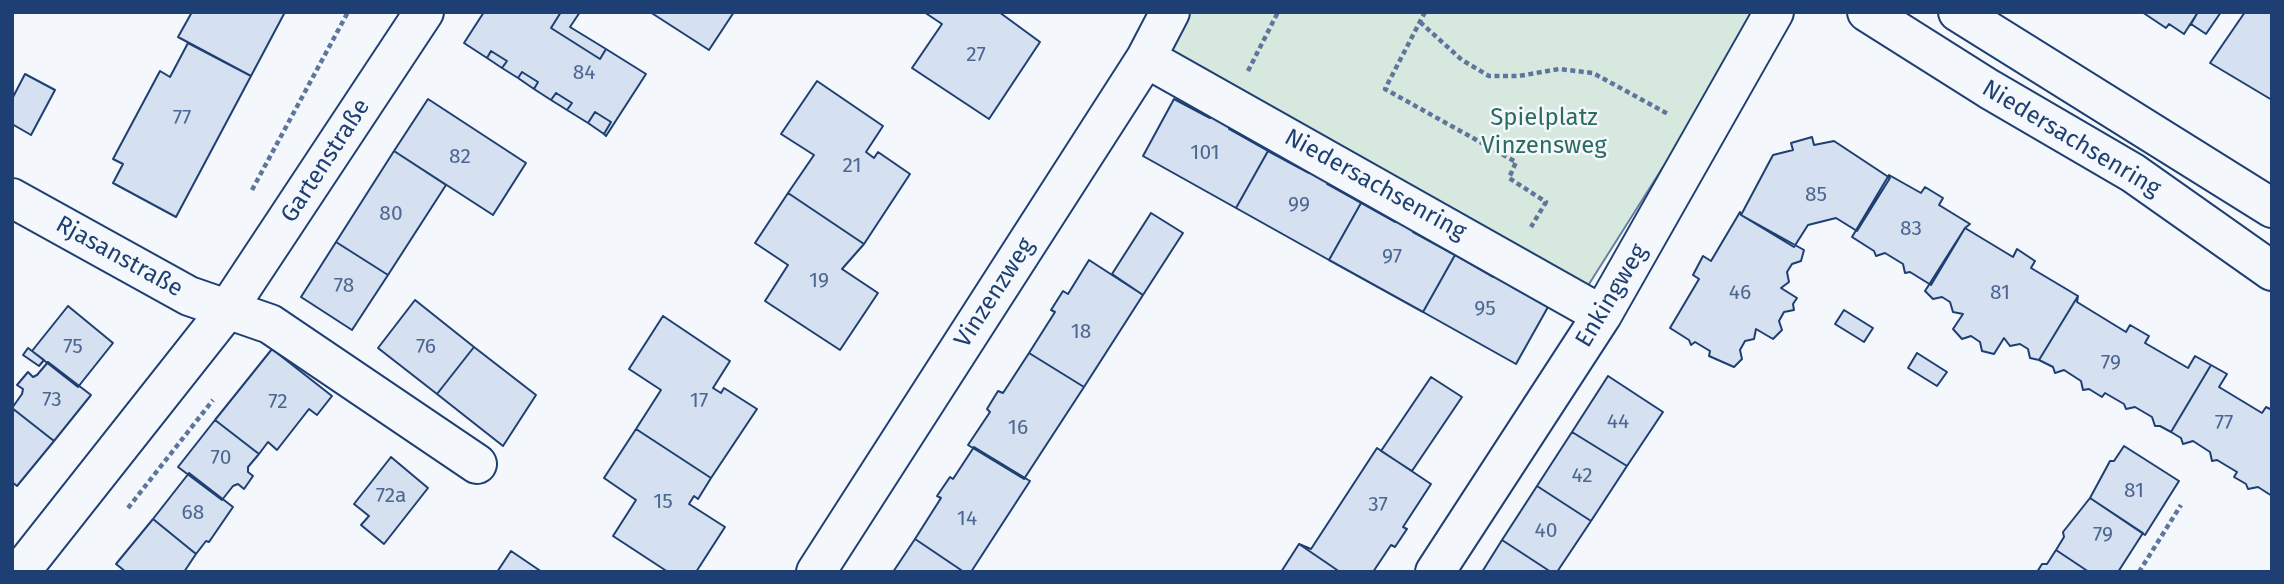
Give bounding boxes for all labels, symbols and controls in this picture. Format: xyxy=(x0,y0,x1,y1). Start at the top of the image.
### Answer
house number: 27 xyxy=(966,42,986,68)
house number: 84 xyxy=(573,60,595,86)
street label: Niedersachsenring xyxy=(1977,74,2165,204)
street label: Gartenstraße xyxy=(275,94,377,228)
park label: Spielplatz Vinzensweg xyxy=(1481,104,1607,160)
house number: 77 xyxy=(173,105,191,131)
street label: Niedersachsenring xyxy=(1279,123,1471,247)
house number: 101 xyxy=(1190,140,1220,166)
house number: 82 xyxy=(449,144,471,170)
house number: 21 xyxy=(843,153,861,179)
house number: 85 xyxy=(1805,182,1827,208)
house number: 99 xyxy=(1288,192,1310,218)
house number: 80 xyxy=(379,201,403,227)
street label: Rjasanstraße xyxy=(50,210,188,304)
house number: 83 xyxy=(1900,216,1922,242)
street label: Vinzenzweg xyxy=(949,233,1041,353)
street label: Enkingweg xyxy=(1570,239,1654,353)
house number: 97 xyxy=(1382,244,1402,270)
house number: 19 xyxy=(809,268,829,294)
house number: 78 xyxy=(334,273,354,299)
house number: 46 xyxy=(1729,280,1751,306)
house number: 81 xyxy=(1990,280,2010,306)
house number: 95 xyxy=(1474,296,1496,322)
house number: 18 xyxy=(1071,319,1091,345)
house number: 75 xyxy=(63,334,83,360)
house number: 76 xyxy=(416,334,436,360)
house number: 79 xyxy=(2101,350,2121,376)
house number: 73 xyxy=(42,387,62,413)
house number: 17 xyxy=(690,388,708,414)
house number: 72 xyxy=(268,389,288,415)
house number: 44 xyxy=(1607,409,1629,435)
house number: 77 xyxy=(2215,410,2233,436)
house number: 16 xyxy=(1008,415,1028,441)
house number: 70 xyxy=(211,445,231,471)
house number: 42 xyxy=(1571,463,1593,489)
house number: 81 xyxy=(2124,478,2144,504)
house number: 72a xyxy=(376,483,406,509)
house number: 15 xyxy=(653,489,673,515)
house number: 37 xyxy=(1368,492,1388,518)
house number: 68 xyxy=(182,500,204,526)
house number: 14 xyxy=(957,506,977,532)
house number: 40 xyxy=(1535,518,1557,544)
house number: 79 xyxy=(2093,522,2113,548)

